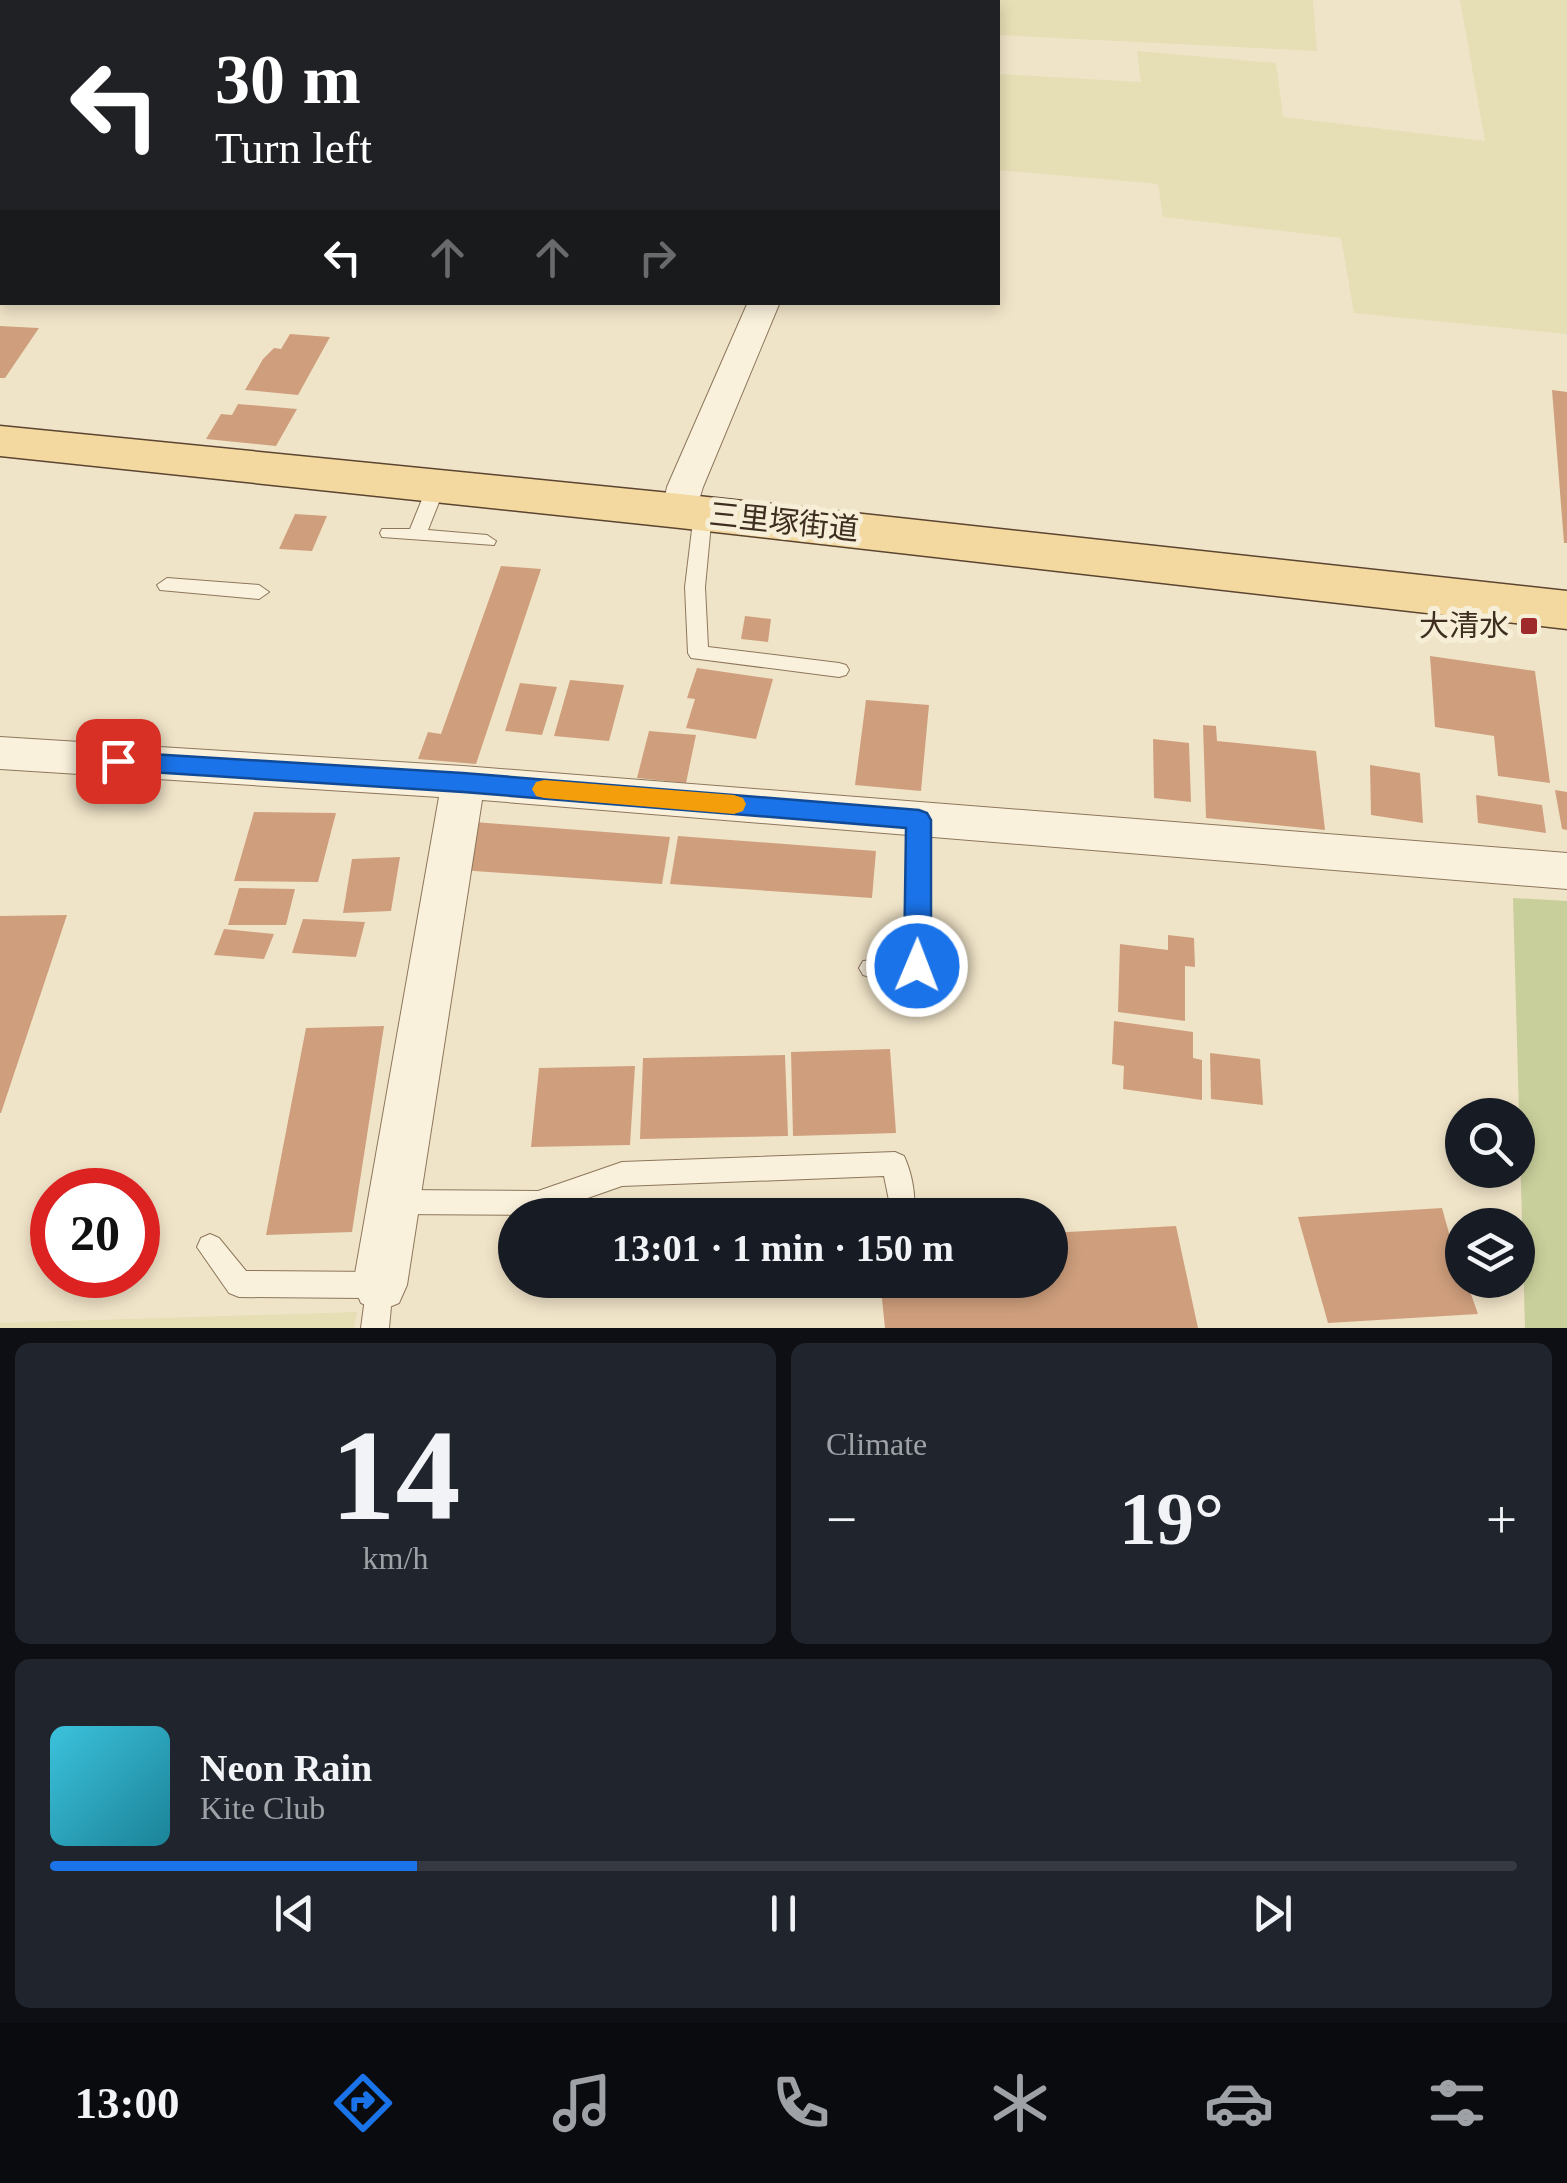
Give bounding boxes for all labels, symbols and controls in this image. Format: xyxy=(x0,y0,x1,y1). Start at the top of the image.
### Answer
icon: left xyxy=(50,40,180,170)
text: 30 m xyxy=(215,41,361,118)
text: Turn left xyxy=(215,123,372,173)
icon: left xyxy=(315,230,370,285)
icon: ahead xyxy=(420,230,475,285)
icon: ahead xyxy=(525,230,580,285)
icon: right xyxy=(630,230,685,285)
street label: 三里塚街道 xyxy=(708,497,860,546)
place label: 大清水 xyxy=(1419,609,1509,642)
marker: 大清水 xyxy=(1518,615,1540,637)
pin xyxy=(76,719,161,804)
icon: arrive xyxy=(91,734,146,789)
position arrow xyxy=(865,914,969,1018)
map controls xyxy=(1445,1098,1535,1298)
button: search xyxy=(1445,1098,1535,1188)
speed limit sign: 20 xyxy=(30,1168,160,1298)
button: layers xyxy=(1445,1208,1535,1298)
text: 13:01 · 1 min · 150 m xyxy=(612,1227,954,1269)
text: 14 xyxy=(331,1403,461,1547)
text: Climate xyxy=(826,1426,927,1462)
text: 19° xyxy=(1119,1477,1224,1560)
text: − xyxy=(826,1489,857,1550)
text: + xyxy=(1486,1489,1517,1550)
text: km/h xyxy=(363,1540,428,1576)
text: Neon Rain xyxy=(200,1747,372,1789)
text: Kite Club xyxy=(200,1790,325,1826)
icon: previous xyxy=(267,1886,322,1941)
icon: pause xyxy=(756,1886,811,1941)
icon: next xyxy=(1245,1886,1300,1941)
icon: directions xyxy=(328,2068,398,2138)
icon: music xyxy=(547,2068,617,2138)
icon: phone xyxy=(766,2068,836,2138)
icon: climate xyxy=(985,2068,1055,2138)
icon: car xyxy=(1204,2068,1274,2138)
icon: filters xyxy=(1422,2068,1492,2138)
text: 13:00 xyxy=(74,2078,179,2128)

